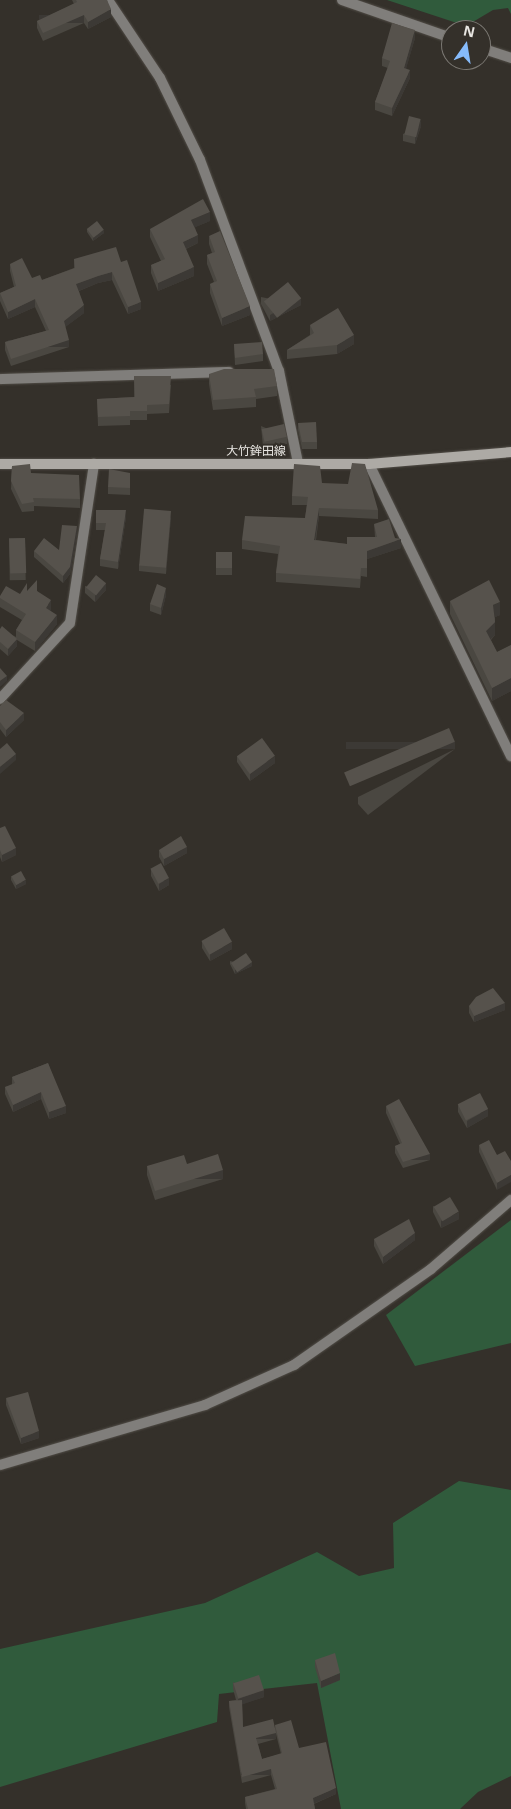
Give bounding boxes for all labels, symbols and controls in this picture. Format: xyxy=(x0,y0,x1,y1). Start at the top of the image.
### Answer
north arrow xyxy=(441,20,491,70)
text: N xyxy=(462,20,477,41)
street label: 大竹鉾田線 xyxy=(226,444,286,458)

